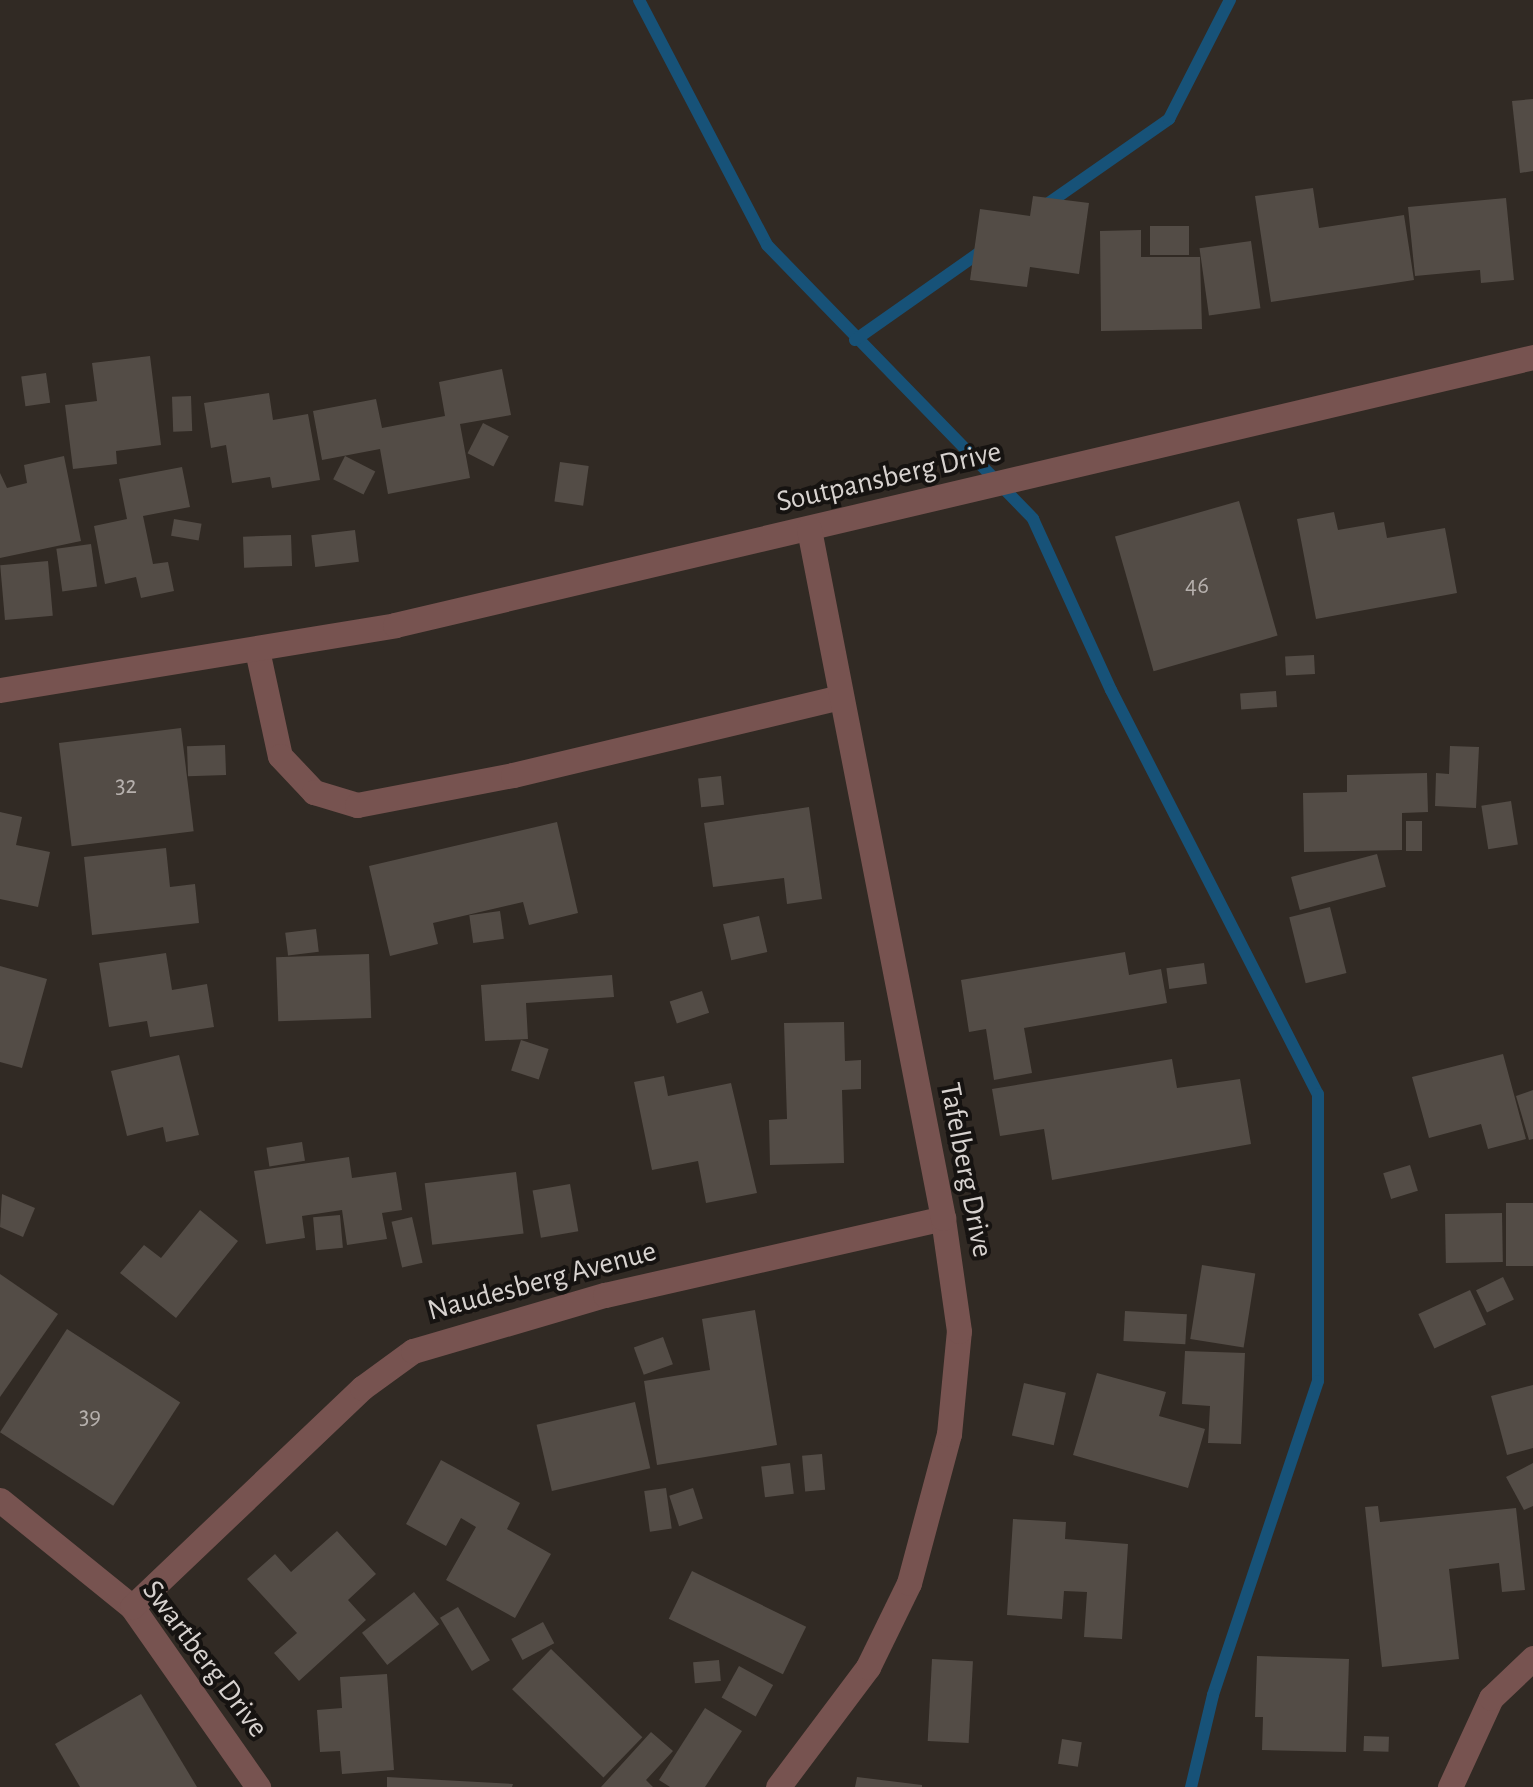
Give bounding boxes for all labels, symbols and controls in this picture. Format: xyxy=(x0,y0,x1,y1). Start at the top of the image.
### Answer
street label: Soutpansberg Drive xyxy=(773,434,1005,520)
house number: 46 xyxy=(1185,571,1209,601)
house number: 32 xyxy=(115,771,137,801)
street label: Tafelberg Drive xyxy=(931,1080,1001,1260)
street label: Naudesberg Avenue xyxy=(424,1233,660,1329)
house number: 39 xyxy=(79,1402,101,1432)
street label: Swartberg Drive xyxy=(134,1573,276,1745)

